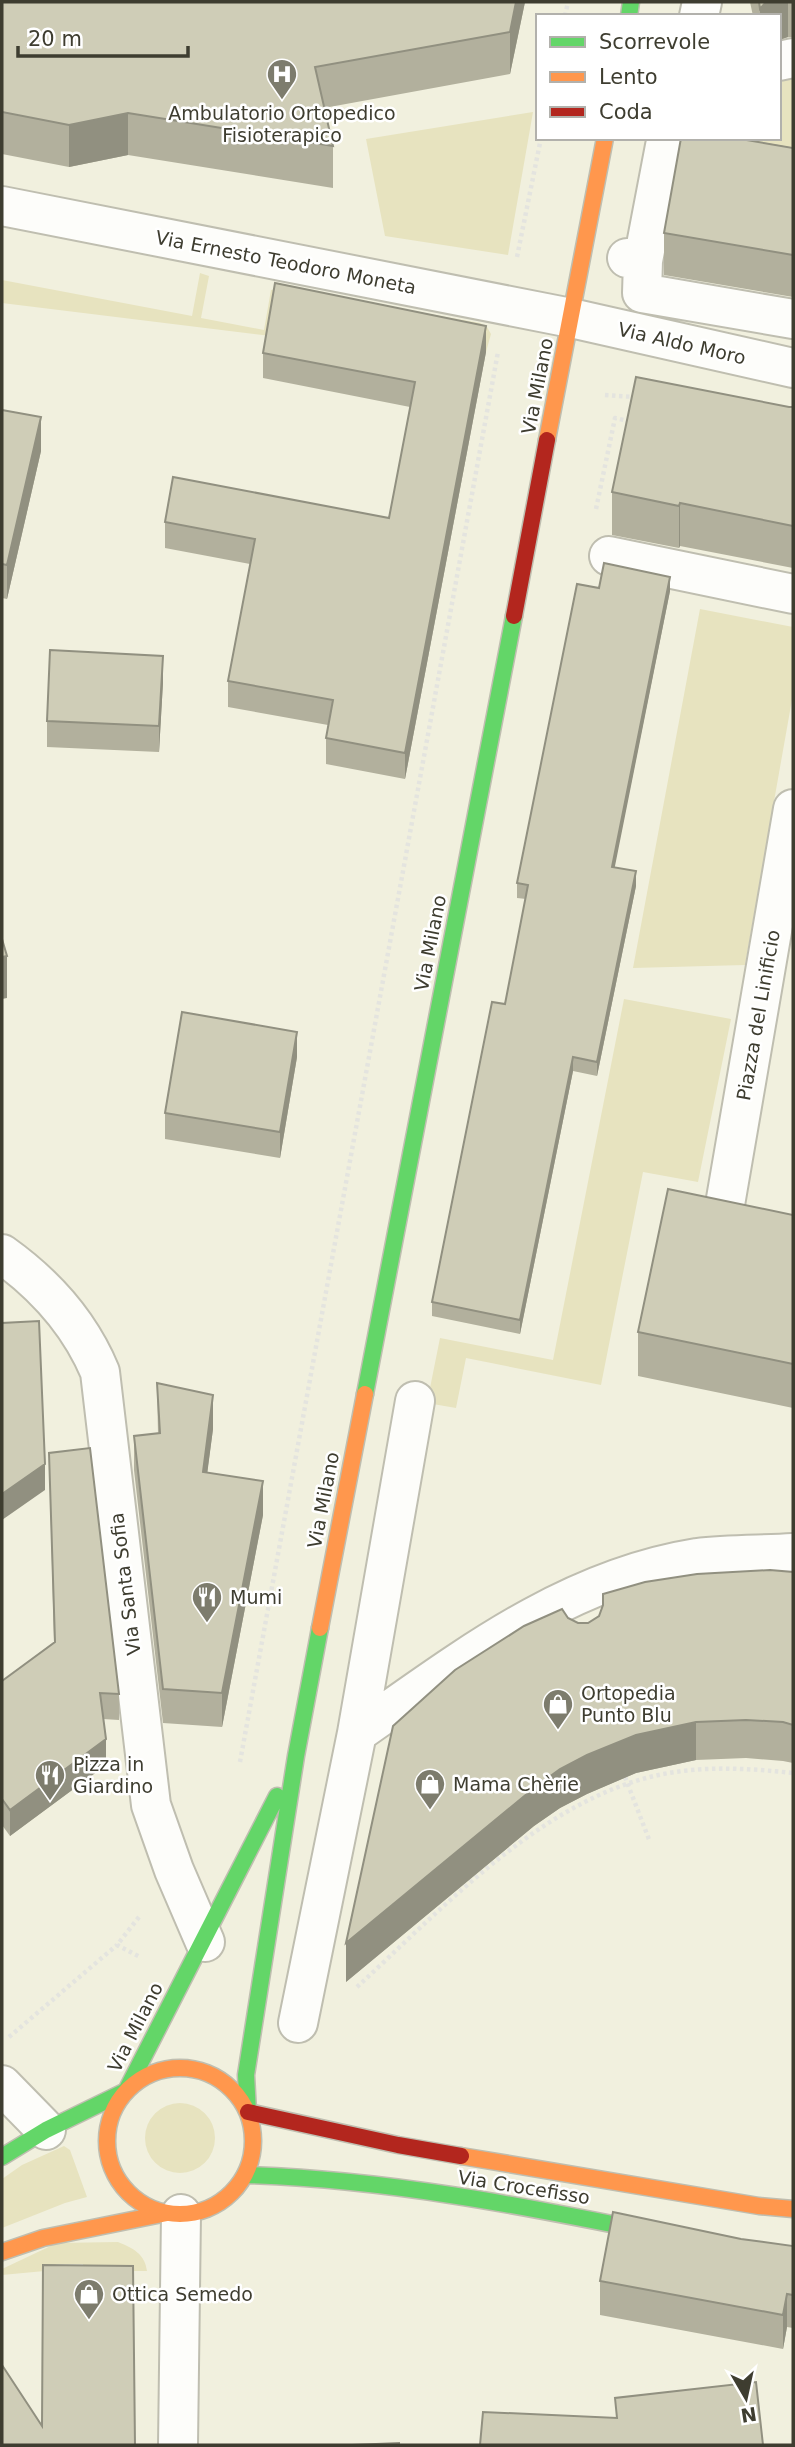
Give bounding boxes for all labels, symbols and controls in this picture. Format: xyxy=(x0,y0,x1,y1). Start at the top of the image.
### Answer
scale bar xyxy=(18,14,187,58)
legend xyxy=(536,14,781,140)
text: 20 m xyxy=(28,27,82,51)
text: Scorrevole xyxy=(599,30,710,54)
hospital icon: Ambulatorio Ortopedico Fisioterapico xyxy=(265,57,299,101)
text: Lento xyxy=(599,65,658,89)
text: Coda xyxy=(599,100,653,124)
place label: Ambulatorio Ortopedico Fisioterapico xyxy=(168,102,396,146)
street label: Via Ernesto Teodoro Moneta xyxy=(154,226,418,298)
street label: Via Aldo Moro xyxy=(616,318,748,368)
street label: Via Milano xyxy=(517,336,557,436)
street label: Via Milano xyxy=(410,893,450,993)
street label: Piazza del Linificio xyxy=(732,928,784,1102)
street label: Via Milano xyxy=(303,1450,343,1550)
street label: Via Santa Sofia xyxy=(105,1511,145,1657)
restaurant icon: Mumi xyxy=(190,1580,224,1624)
place label: Mumi xyxy=(230,1586,282,1608)
place label: Ortopedia Punto Blu xyxy=(581,1682,676,1726)
shop icon: Ortopedia Punto Blu xyxy=(541,1687,575,1731)
place label: Pizza in Giardino xyxy=(73,1753,153,1797)
restaurant icon: Pizza in Giardino xyxy=(33,1758,67,1802)
shop icon: Mama Chèrie xyxy=(413,1767,447,1811)
place label: Mama Chèrie xyxy=(453,1773,579,1795)
street label: Via Milano xyxy=(103,1978,167,2076)
street label: Via Crocefisso xyxy=(456,2166,592,2208)
shop icon: Ottica Semedo xyxy=(72,2277,106,2321)
place label: Ottica Semedo xyxy=(112,2283,253,2305)
north arrow xyxy=(711,2363,781,2433)
text: N xyxy=(739,2403,758,2427)

